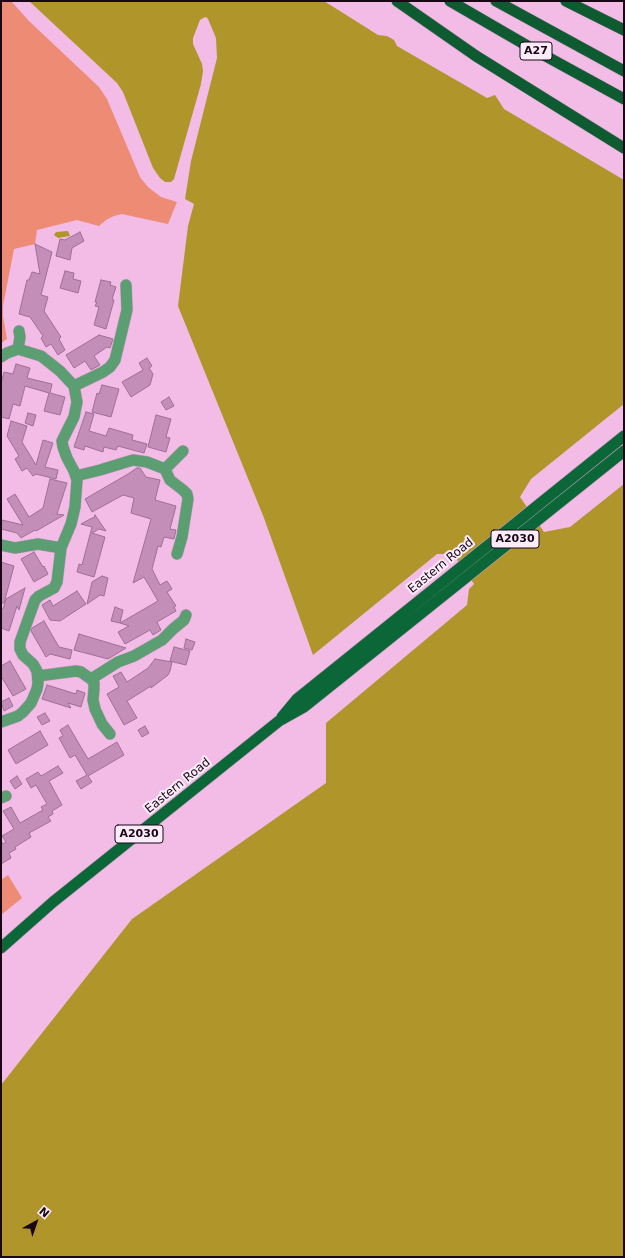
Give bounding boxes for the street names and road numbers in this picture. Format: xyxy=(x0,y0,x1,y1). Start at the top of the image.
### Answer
road number: A27 xyxy=(520,42,552,60)
road number: A2030 xyxy=(491,530,539,548)
street label: Eastern Road xyxy=(406,535,476,597)
street label: Eastern Road xyxy=(143,755,213,817)
road number: A2030 xyxy=(115,825,163,843)

